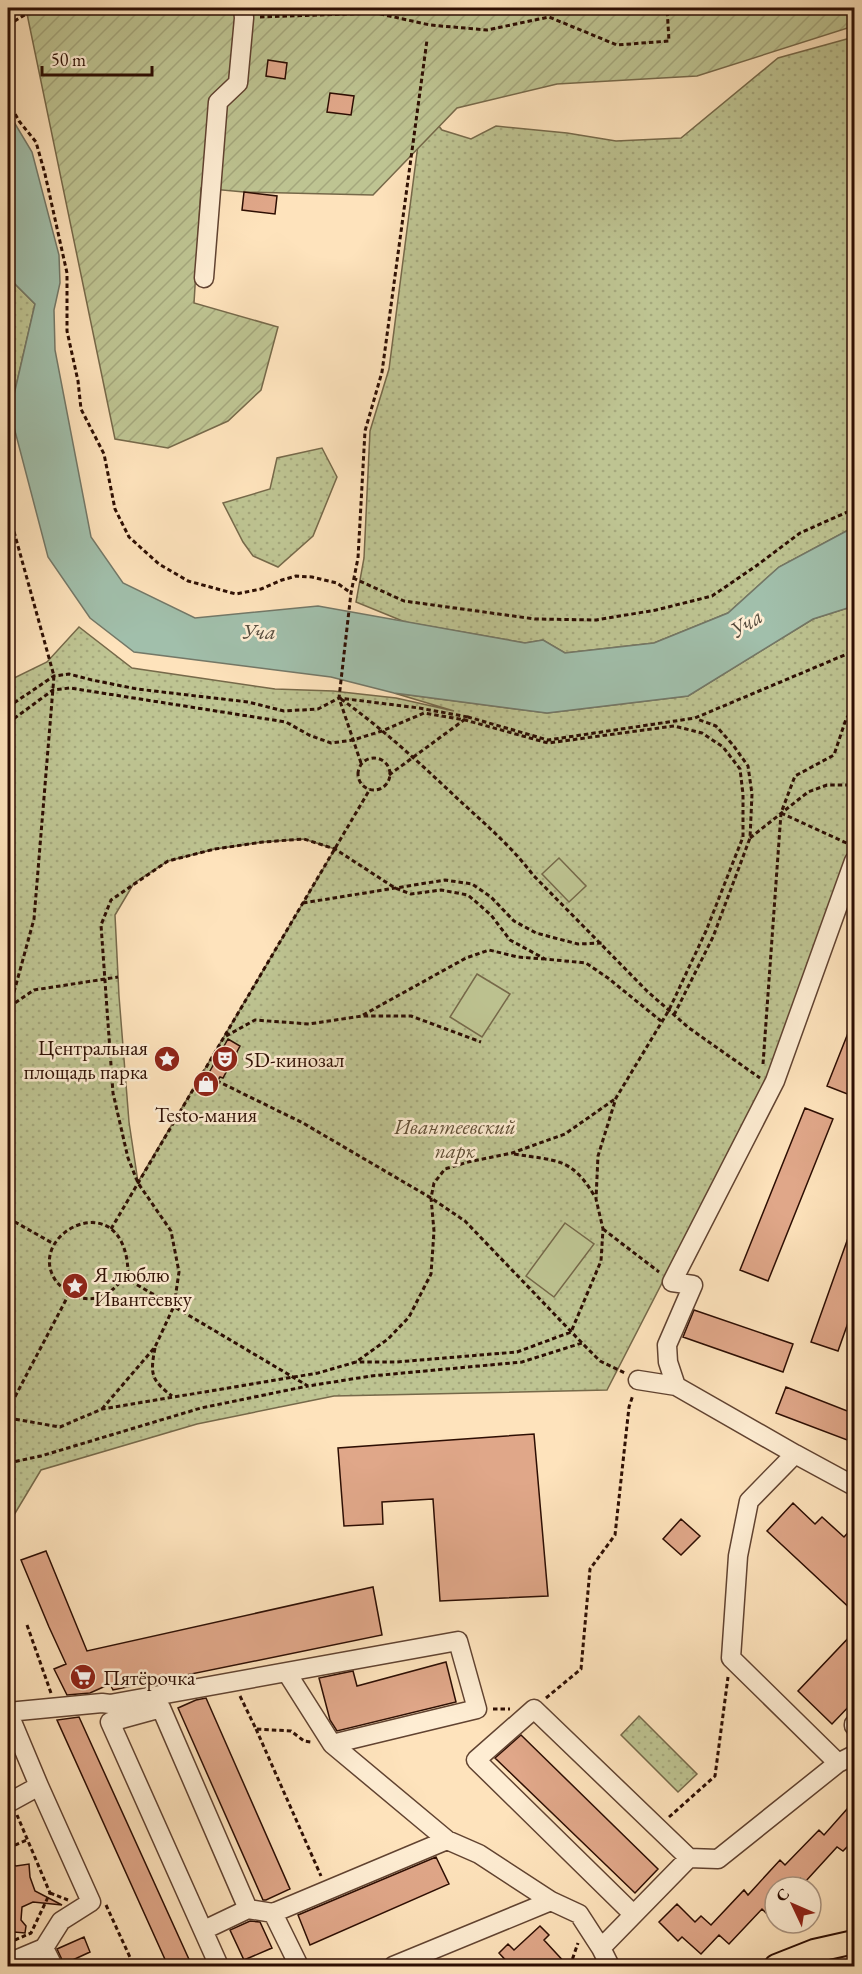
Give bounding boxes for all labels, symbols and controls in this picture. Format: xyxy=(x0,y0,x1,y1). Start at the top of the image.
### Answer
scale bar xyxy=(42,39,152,77)
text: 50 m xyxy=(51,48,86,71)
water label: Уча xyxy=(724,602,768,644)
water label: Уча xyxy=(242,617,276,646)
place label: Центральная площадь парка xyxy=(24,1034,149,1085)
place icon: Центральная площадь парка xyxy=(152,1044,182,1074)
theatre icon: 5D-кинозал xyxy=(210,1044,240,1074)
place label: 5D-кинозал xyxy=(244,1046,344,1073)
shop icon: Testo-мания xyxy=(191,1069,221,1099)
place label: Testo-мания xyxy=(155,1101,257,1128)
park label: Ивантеевский парк xyxy=(393,1113,516,1164)
place label: Я люблю Ивантеевку xyxy=(93,1261,193,1312)
place icon: Я люблю Ивантеевку xyxy=(60,1271,90,1301)
supermarket icon: Пятёрочка xyxy=(68,1662,98,1692)
place label: Пятёрочка xyxy=(103,1664,196,1691)
north arrow xyxy=(763,1875,823,1935)
text: С xyxy=(771,1884,794,1906)

